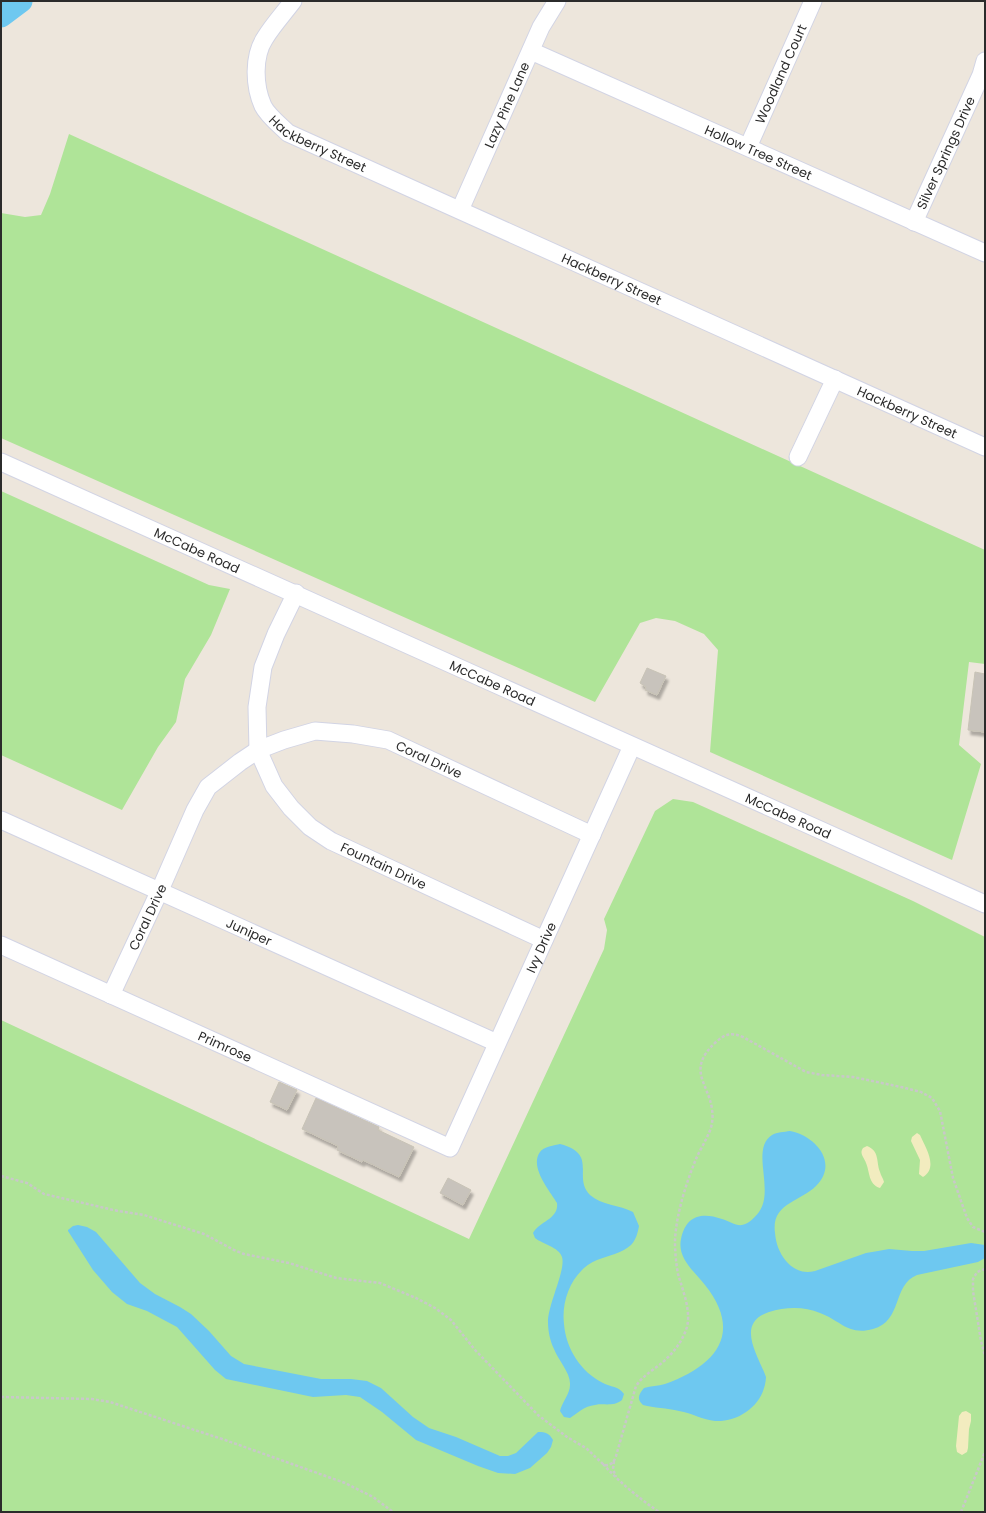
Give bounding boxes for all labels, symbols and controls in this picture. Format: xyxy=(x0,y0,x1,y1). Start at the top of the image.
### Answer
street label: Woodland Court xyxy=(750,21,811,127)
street label: Lazy Pine Lane xyxy=(479,59,534,151)
street label: Silver Springs Drive xyxy=(912,93,980,212)
street label: Hackberry Street xyxy=(265,111,370,177)
street label: Hollow Tree Street xyxy=(702,120,816,185)
street label: Hackberry Street xyxy=(559,248,665,310)
street label: Hackberry Street xyxy=(854,381,961,443)
street label: McCabe Road xyxy=(151,523,243,578)
street label: McCabe Road xyxy=(447,655,539,710)
street label: Coral Drive xyxy=(393,735,465,783)
street label: McCabe Road xyxy=(742,788,834,843)
street label: Fountain Drive xyxy=(338,837,430,894)
street label: Coral Drive xyxy=(124,881,171,953)
street label: Juniper xyxy=(223,913,275,950)
street label: Ivy Drive xyxy=(521,919,561,976)
street label: Primrose xyxy=(195,1026,255,1067)

